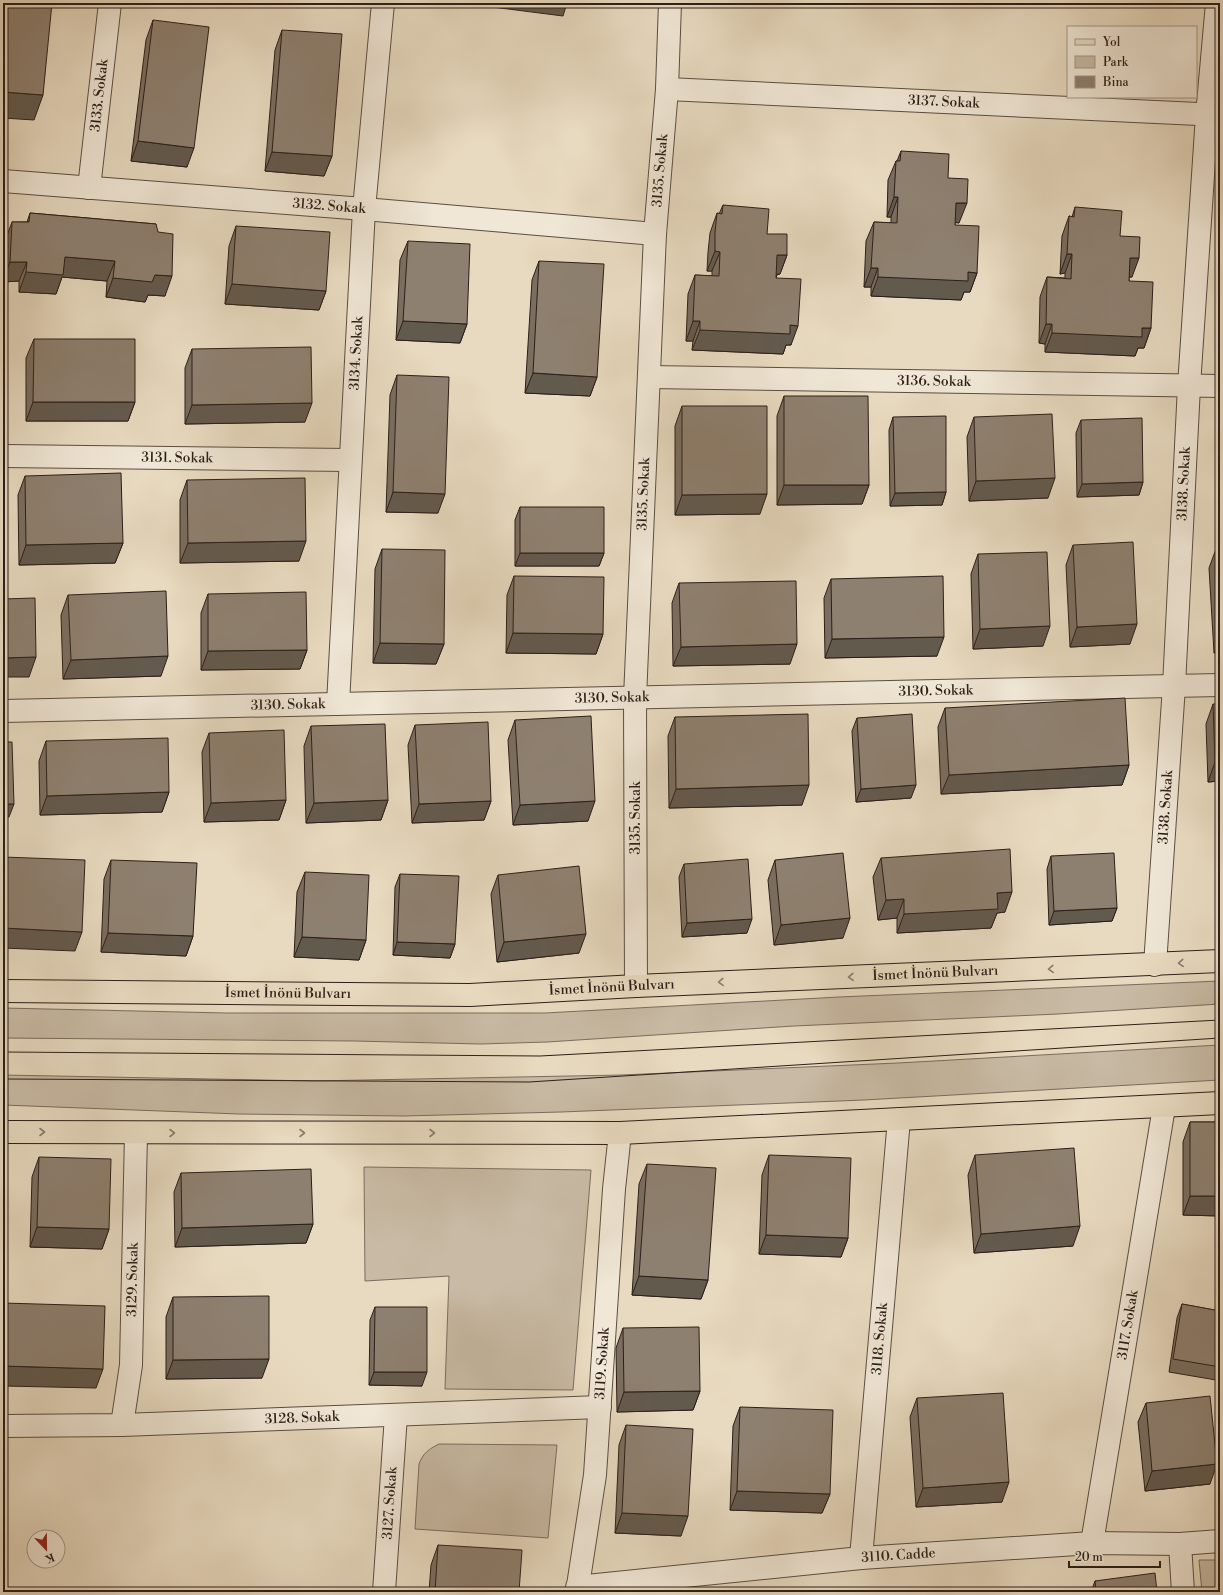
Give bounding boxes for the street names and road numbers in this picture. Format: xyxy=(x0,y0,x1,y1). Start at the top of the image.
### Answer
street label: 3133. Sokak xyxy=(86,58,113,133)
street label: 3137. Sokak xyxy=(907,91,981,113)
street label: 3135. Sokak xyxy=(648,133,672,208)
street label: 3132. Sokak xyxy=(292,194,367,218)
street label: 3134. Sokak xyxy=(345,315,367,391)
street label: 3136. Sokak xyxy=(897,372,972,391)
street label: 3138. Sokak xyxy=(1173,446,1195,521)
street label: 3131. Sokak xyxy=(141,449,213,467)
street label: 3135. Sokak xyxy=(633,457,654,531)
street label: 3130. Sokak xyxy=(898,681,974,701)
street label: 3130. Sokak xyxy=(574,688,650,708)
street label: 3130. Sokak xyxy=(250,695,326,715)
street label: 3138. Sokak xyxy=(1154,769,1177,845)
street label: 3135. Sokak xyxy=(627,781,645,854)
street label: İsmet İnönü Bulvarı xyxy=(872,961,999,985)
street label: İsmet İnönü Bulvarı xyxy=(548,975,676,1000)
street label: İsmet İnönü Bulvarı xyxy=(225,982,352,1003)
street label: 3129. Sokak xyxy=(123,1242,143,1317)
street label: 3117. Sokak xyxy=(1113,1288,1143,1361)
street label: 3118. Sokak xyxy=(868,1301,892,1376)
street label: 3119. Sokak xyxy=(591,1326,614,1400)
street label: 3128. Sokak xyxy=(264,1408,340,1429)
street label: 3127. Sokak xyxy=(379,1466,401,1540)
street label: 3110. Cadde xyxy=(861,1544,936,1567)

